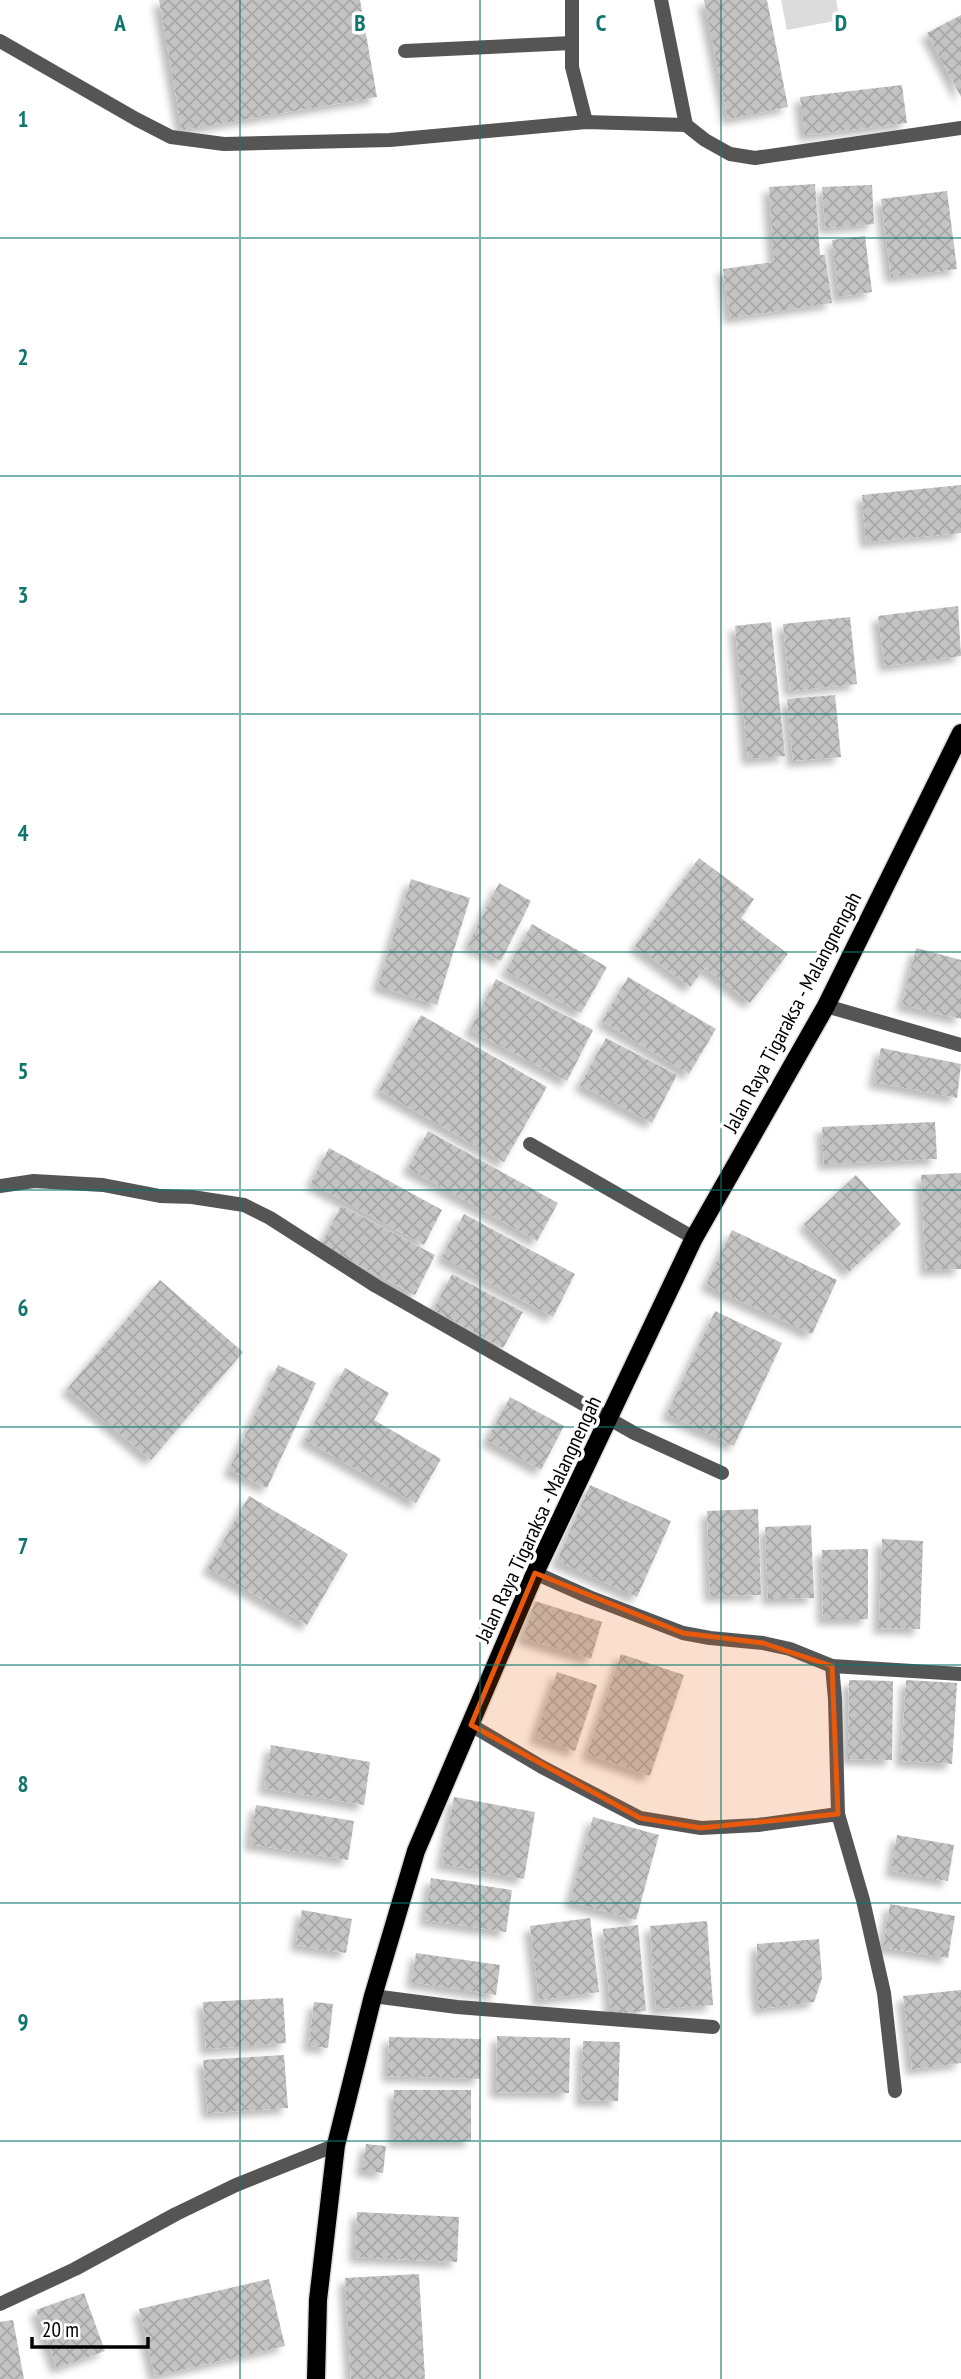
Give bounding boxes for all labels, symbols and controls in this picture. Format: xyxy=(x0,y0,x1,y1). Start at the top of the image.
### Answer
text: A xyxy=(113,8,126,37)
text: B xyxy=(354,8,366,37)
text: C xyxy=(596,8,607,37)
text: D xyxy=(835,8,847,37)
text: 1 xyxy=(18,104,29,133)
text: 2 xyxy=(18,342,29,371)
text: 3 xyxy=(18,580,29,609)
text: 4 xyxy=(18,818,29,847)
street label: Jalan Raya Tigaraksa - Malangnengah xyxy=(716,887,867,1138)
text: 5 xyxy=(18,1056,29,1085)
text: 6 xyxy=(18,1293,29,1322)
street label: Jalan Raya Tigaraksa - Malangnengah xyxy=(469,1391,607,1647)
text: 7 xyxy=(18,1531,29,1560)
text: 8 xyxy=(18,1769,29,1798)
text: 9 xyxy=(18,2007,29,2036)
scale bar xyxy=(32,2306,147,2350)
text: 20 m xyxy=(42,2316,79,2343)

